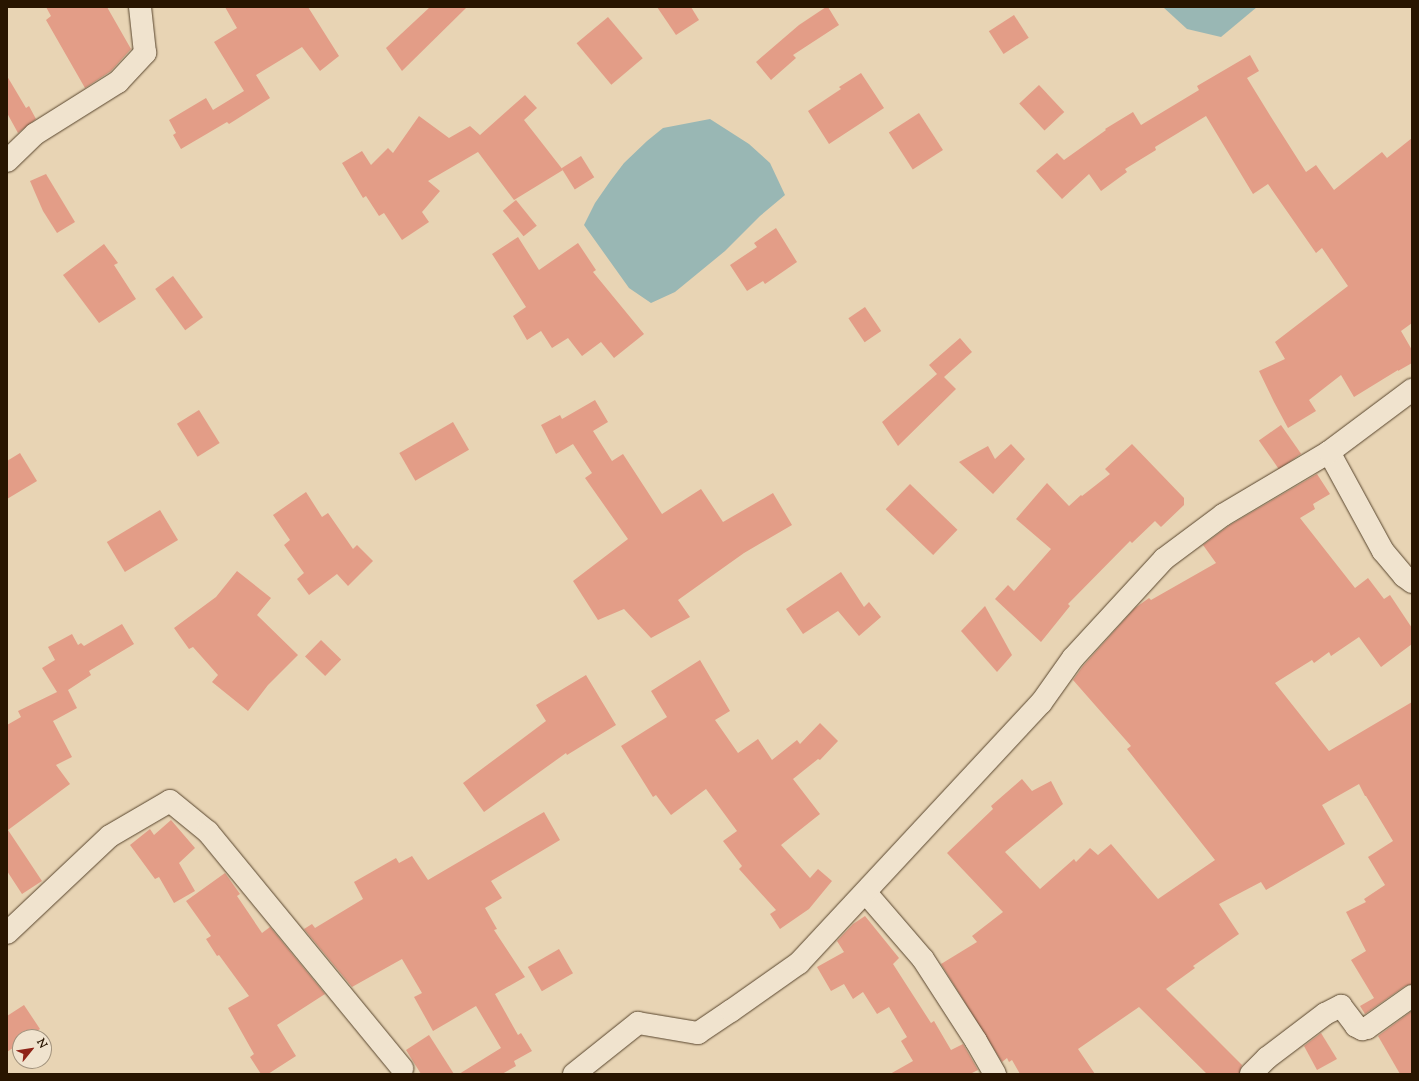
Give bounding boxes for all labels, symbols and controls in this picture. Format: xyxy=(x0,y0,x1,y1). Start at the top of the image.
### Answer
north arrow xyxy=(12,1029,52,1069)
text: N xyxy=(32,1036,51,1051)

